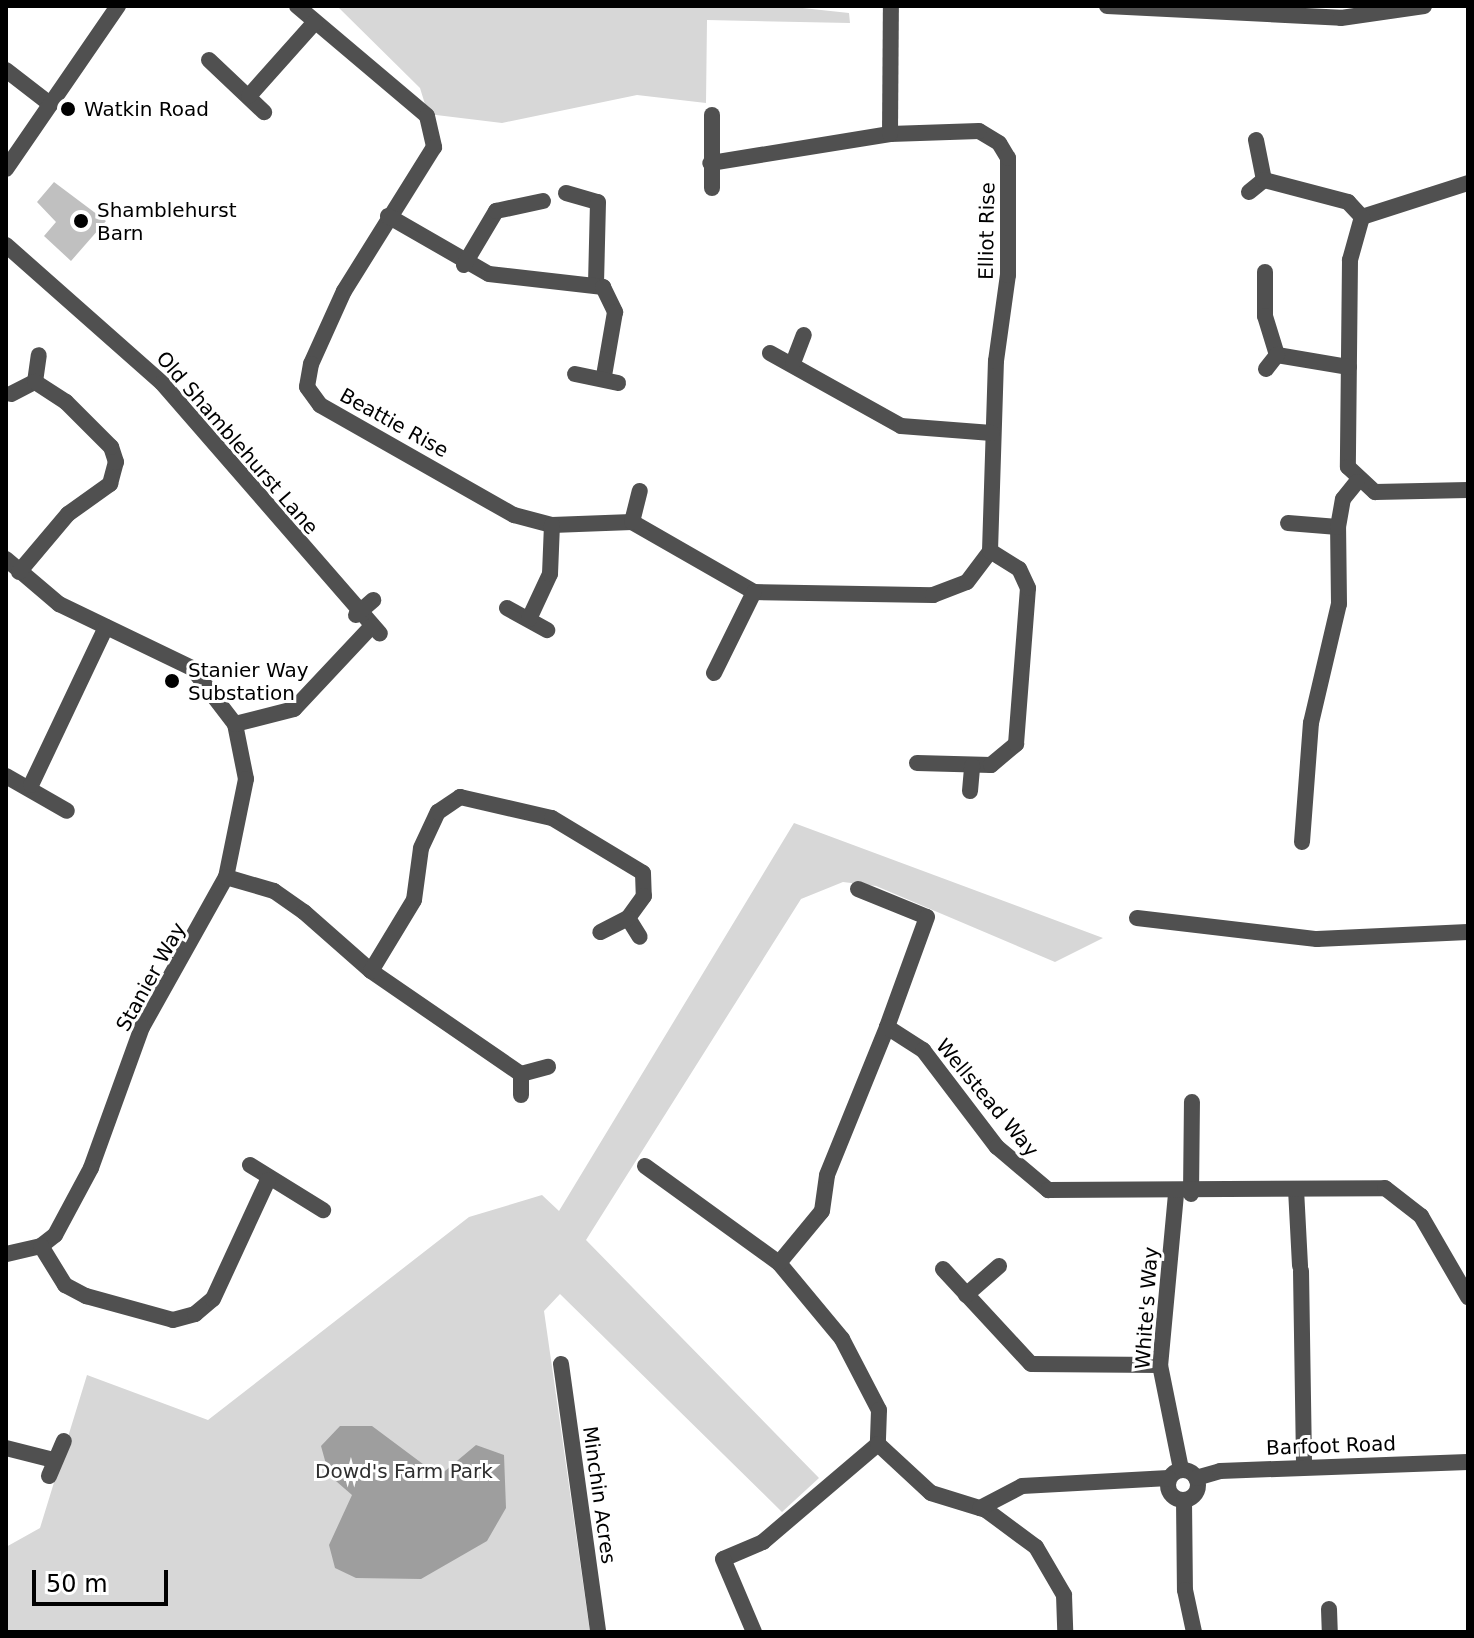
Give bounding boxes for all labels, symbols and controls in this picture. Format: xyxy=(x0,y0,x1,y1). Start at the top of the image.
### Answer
place label: Watkin Road xyxy=(84,97,209,121)
marker: Watkin Road xyxy=(59,100,77,118)
street label: Elliot Rise xyxy=(974,182,1000,280)
place label: Shamblehurst Barn xyxy=(97,198,237,245)
marker: Shamblehurst Barn xyxy=(72,212,90,230)
street label: Old Shamblehurst Lane xyxy=(151,347,323,539)
street label: Beattie Rise xyxy=(336,383,452,463)
place label: Stanier Way Substation xyxy=(188,658,308,705)
marker: Stanier Way Substation xyxy=(163,672,181,690)
street label: Stanier Way xyxy=(111,918,191,1036)
street label: Wellstead Way xyxy=(931,1034,1043,1162)
street label: White's Way xyxy=(1131,1246,1163,1370)
street label: Minchin Acres xyxy=(577,1425,621,1565)
street label: Barfoot Road xyxy=(1266,1432,1396,1460)
park label: Dowd's Farm Park xyxy=(315,1459,493,1483)
scale bar xyxy=(36,1554,172,1604)
text: 50 m xyxy=(46,1570,108,1598)

